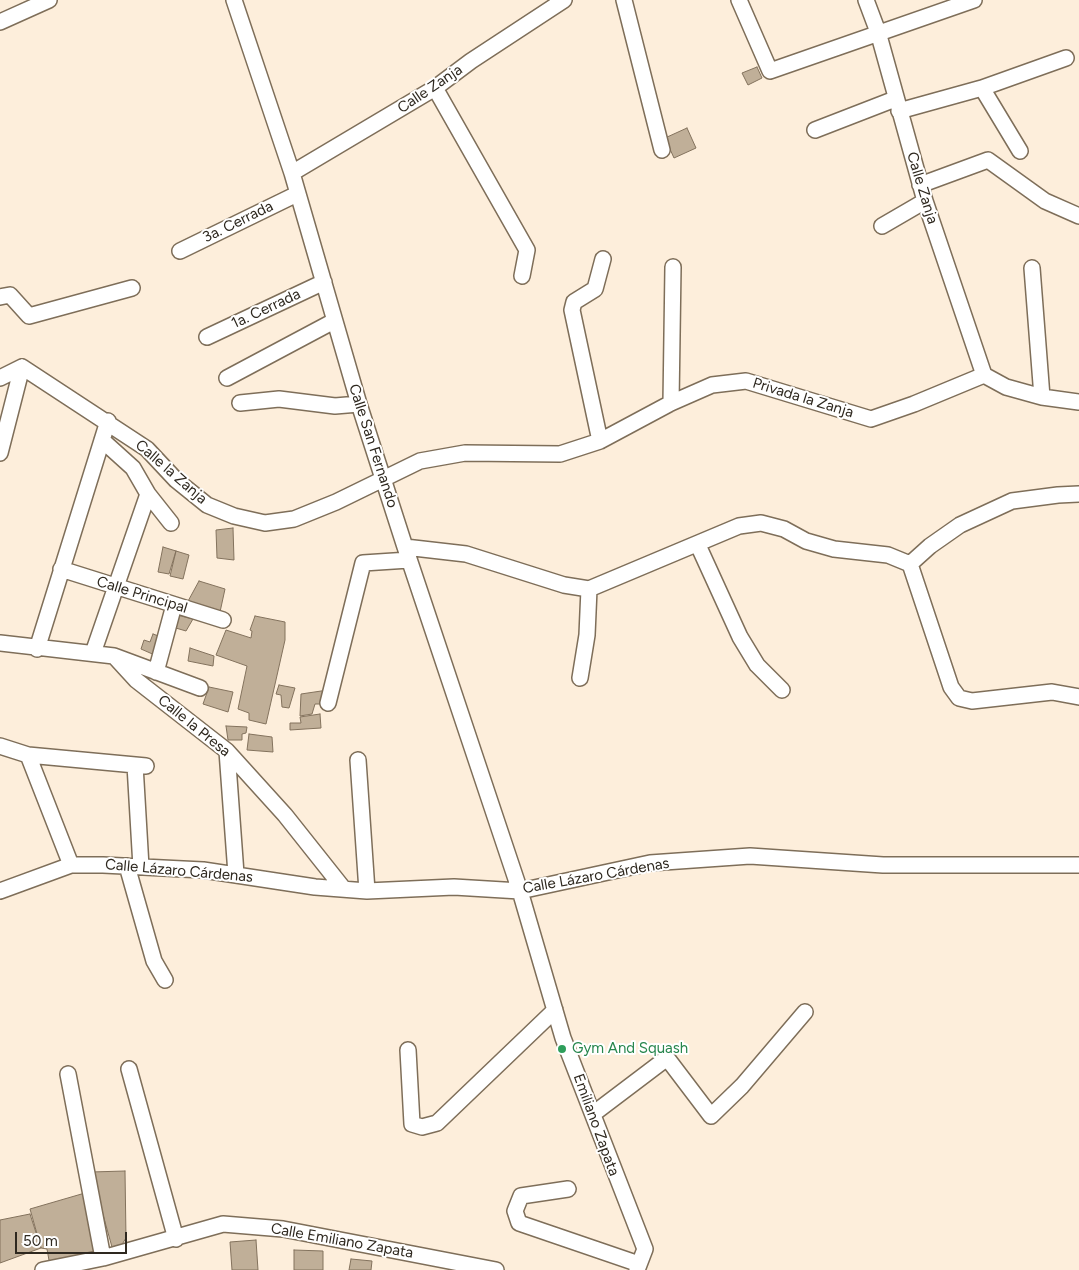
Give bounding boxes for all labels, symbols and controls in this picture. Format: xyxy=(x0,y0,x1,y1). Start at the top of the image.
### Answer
street label: Calle Zanja xyxy=(394,61,466,117)
street label: Calle Zanja xyxy=(903,150,941,226)
street label: 3a. Cerrada xyxy=(200,197,276,247)
street label: 1a. Cerrada xyxy=(229,285,303,333)
street label: Privada la Zanja xyxy=(750,374,856,422)
street label: Calle San Fernando xyxy=(344,382,402,510)
street label: Calle la Zanja xyxy=(132,436,210,508)
street label: Calle Principal xyxy=(94,573,190,617)
street label: Calle la Presa xyxy=(154,691,234,761)
street label: Calle Lázaro Cárdenas xyxy=(521,854,671,898)
street label: Calle Lázaro Cárdenas xyxy=(104,856,254,886)
place label: Gym And Squash xyxy=(572,1040,688,1058)
marker: Gym And Squash xyxy=(556,1043,568,1055)
street label: Emiliano Zapata xyxy=(569,1071,623,1179)
street label: Calle Emiliano Zapata xyxy=(269,1220,415,1262)
scale bar xyxy=(18,1222,130,1254)
text: 50 m xyxy=(23,1232,58,1250)

